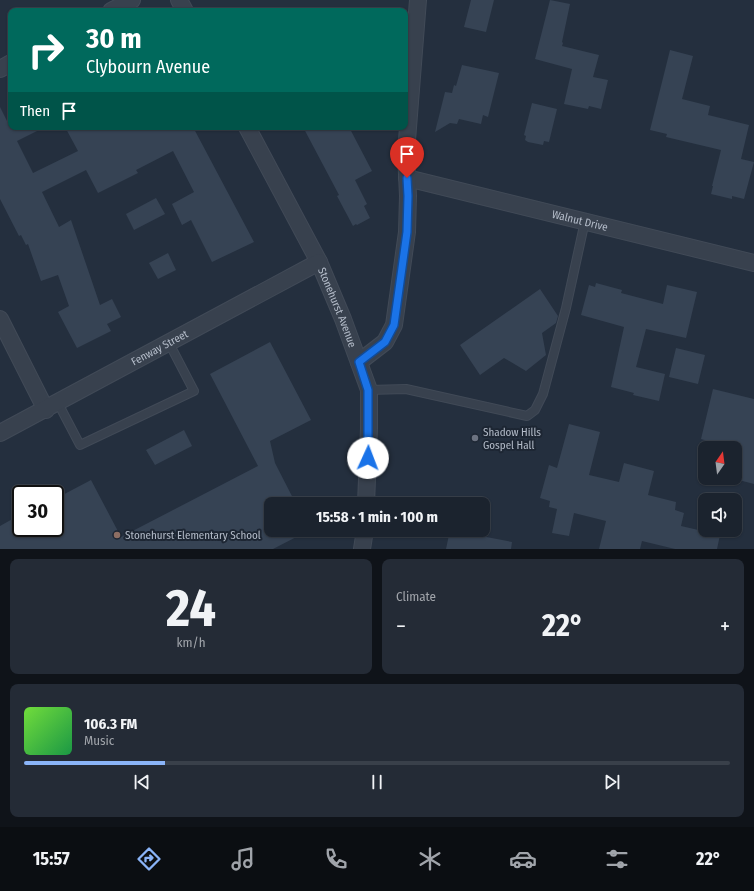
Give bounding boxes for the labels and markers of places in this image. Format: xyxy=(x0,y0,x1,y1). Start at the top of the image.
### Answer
pin xyxy=(390,137,424,178)
place label: Shadow Hills Gospel Hall xyxy=(483,426,541,452)
marker: Shadow Hills Gospel Hall xyxy=(470,433,480,443)
place label: Stonehurst Elementary School xyxy=(125,529,261,542)
marker: Stonehurst Elementary School xyxy=(112,530,122,540)

